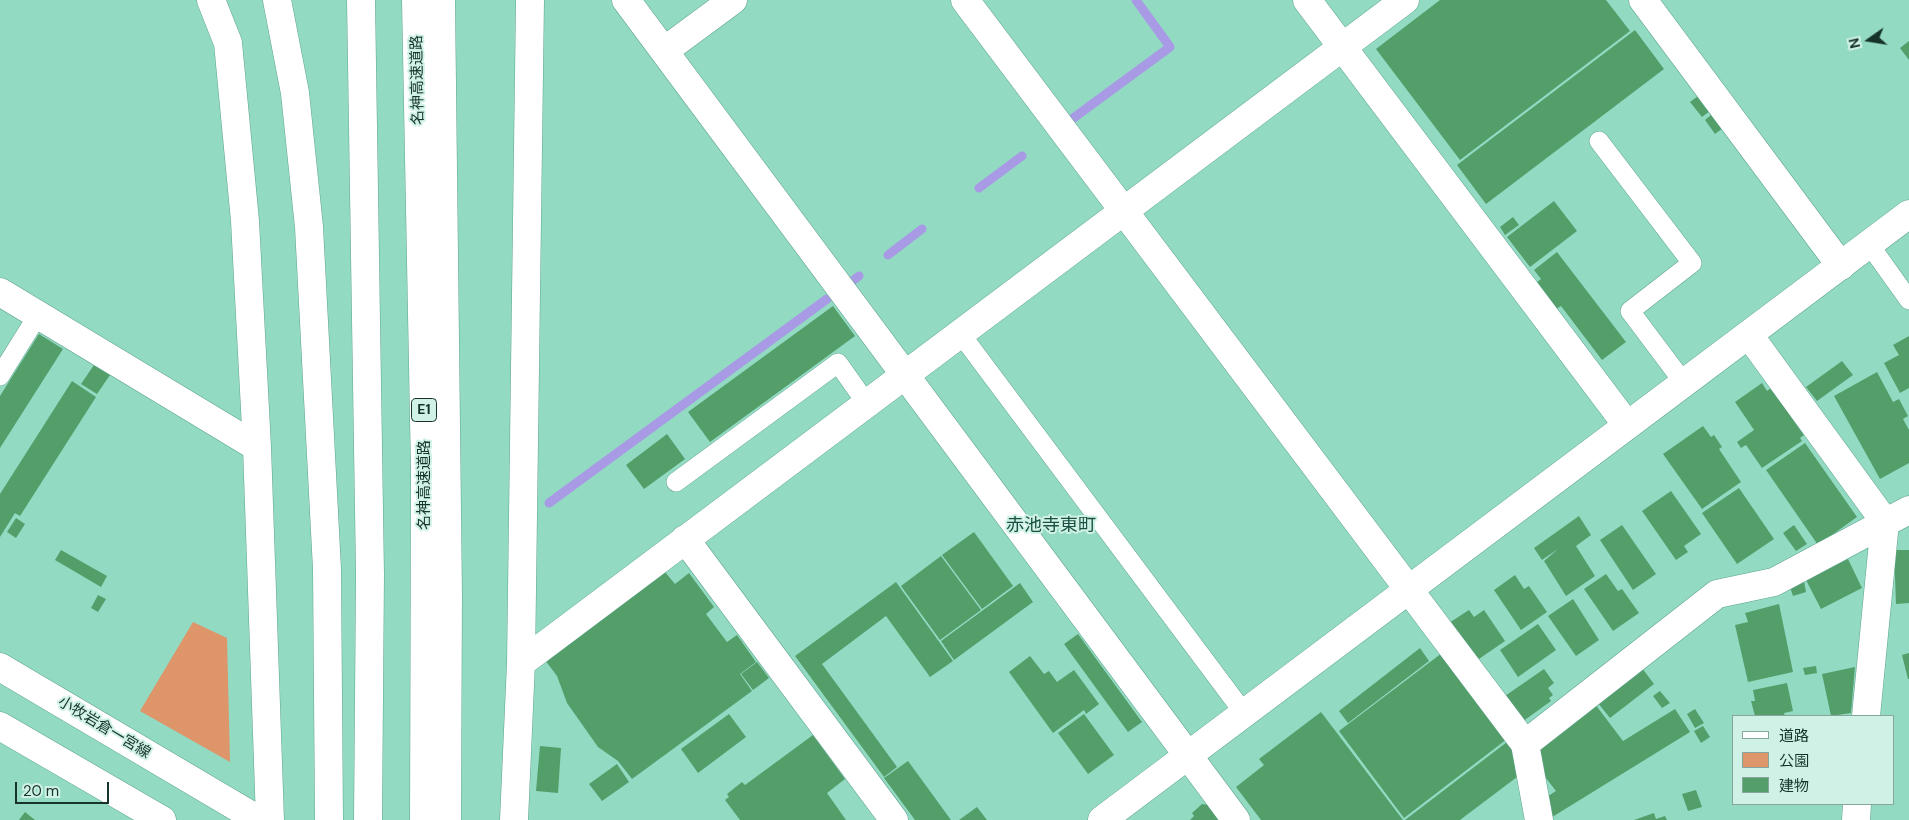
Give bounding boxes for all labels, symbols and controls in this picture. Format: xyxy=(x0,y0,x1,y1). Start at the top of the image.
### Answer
north arrow xyxy=(1844,15,1894,65)
street label: 名神高速道路 xyxy=(408,35,428,125)
text: N xyxy=(1844,36,1864,50)
road number: E1 xyxy=(412,398,436,422)
street label: 名神高速道路 xyxy=(416,440,434,530)
district label: 赤池寺東町 xyxy=(1006,515,1096,537)
street label: 小牧岩倉一宮線 xyxy=(54,693,154,763)
legend xyxy=(1732,715,1894,805)
text: 道路 xyxy=(1779,726,1809,746)
text: 公園 xyxy=(1779,751,1809,771)
scale bar xyxy=(18,772,111,804)
text: 建物 xyxy=(1779,776,1809,796)
text: 20 m xyxy=(23,781,59,801)

